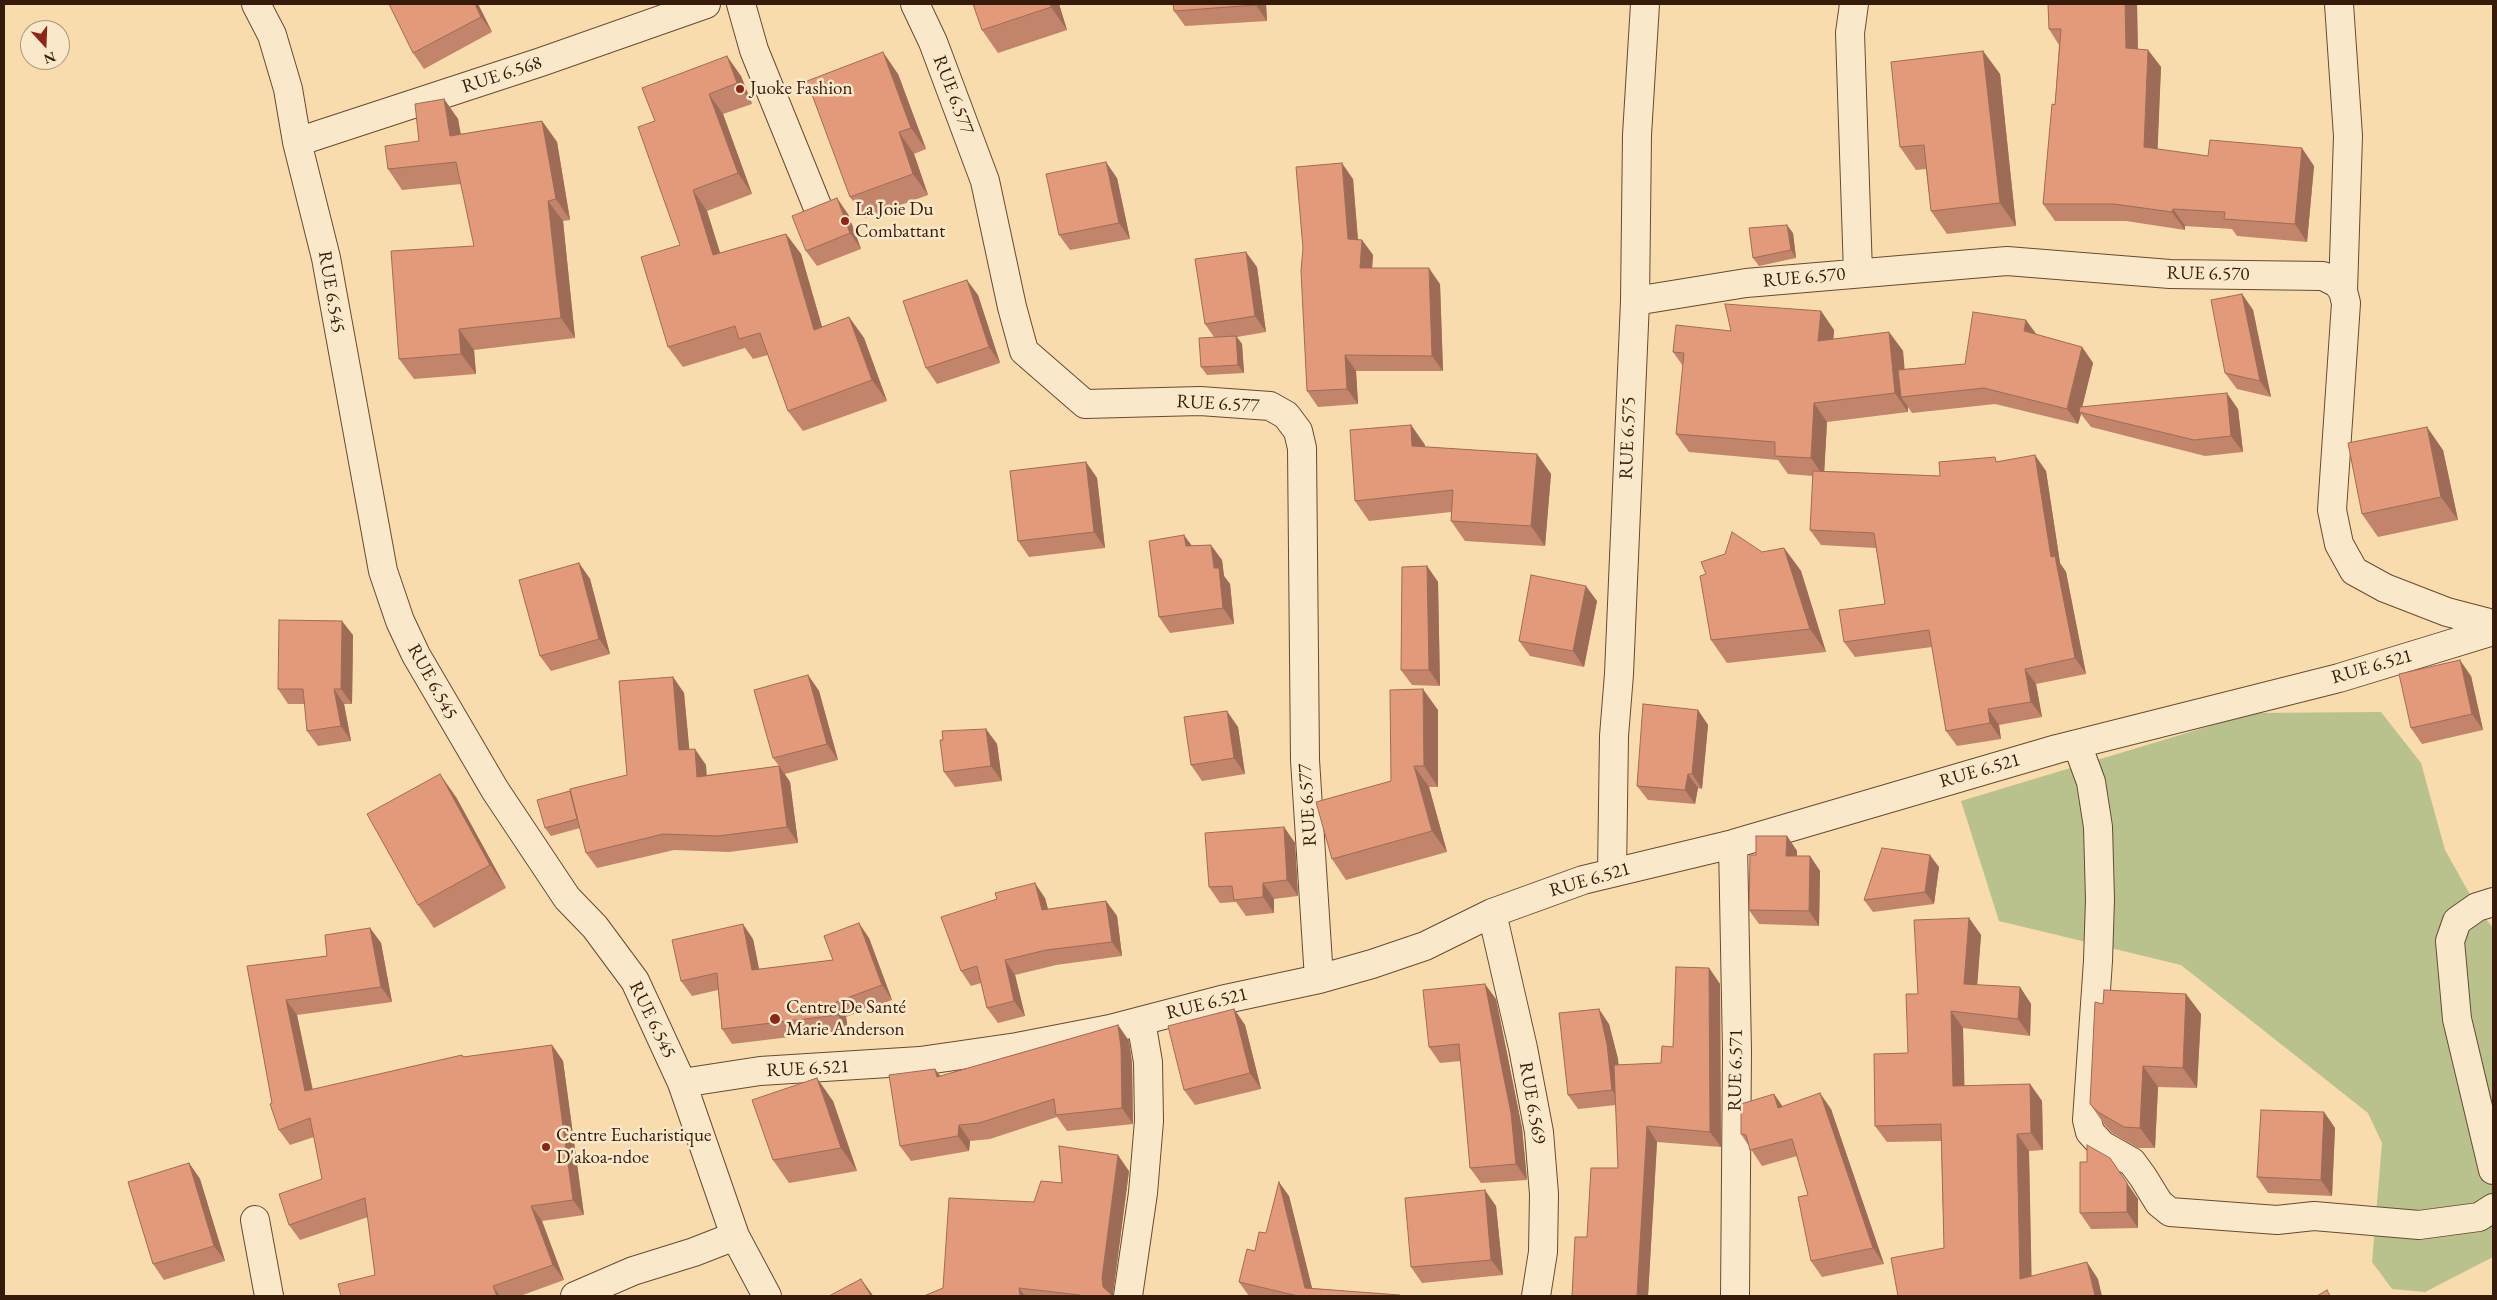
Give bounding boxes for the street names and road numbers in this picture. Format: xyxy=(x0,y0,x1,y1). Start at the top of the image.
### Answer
street label: RUE 6.568 xyxy=(459,51,545,99)
street label: RUE 6.577 xyxy=(927,52,979,138)
street label: RUE 6.545 xyxy=(313,249,349,335)
street label: RUE 6.570 xyxy=(2166,262,2250,286)
street label: RUE 6.570 xyxy=(1762,263,1846,293)
street label: RUE 6.577 xyxy=(1176,390,1260,418)
street label: RUE 6.575 xyxy=(1615,396,1641,480)
street label: RUE 6.545 xyxy=(402,640,462,724)
street label: RUE 6.521 xyxy=(2329,645,2415,689)
street label: RUE 6.521 xyxy=(1937,749,2023,793)
street label: RUE 6.577 xyxy=(1294,763,1322,847)
street label: RUE 6.521 xyxy=(1547,858,1633,902)
street label: RUE 6.545 xyxy=(624,978,680,1062)
street label: RUE 6.521 xyxy=(1164,983,1250,1025)
street label: RUE 6.571 xyxy=(1724,1028,1748,1112)
street label: RUE 6.521 xyxy=(766,1055,850,1083)
street label: RUE 6.569 xyxy=(1514,1060,1550,1146)

